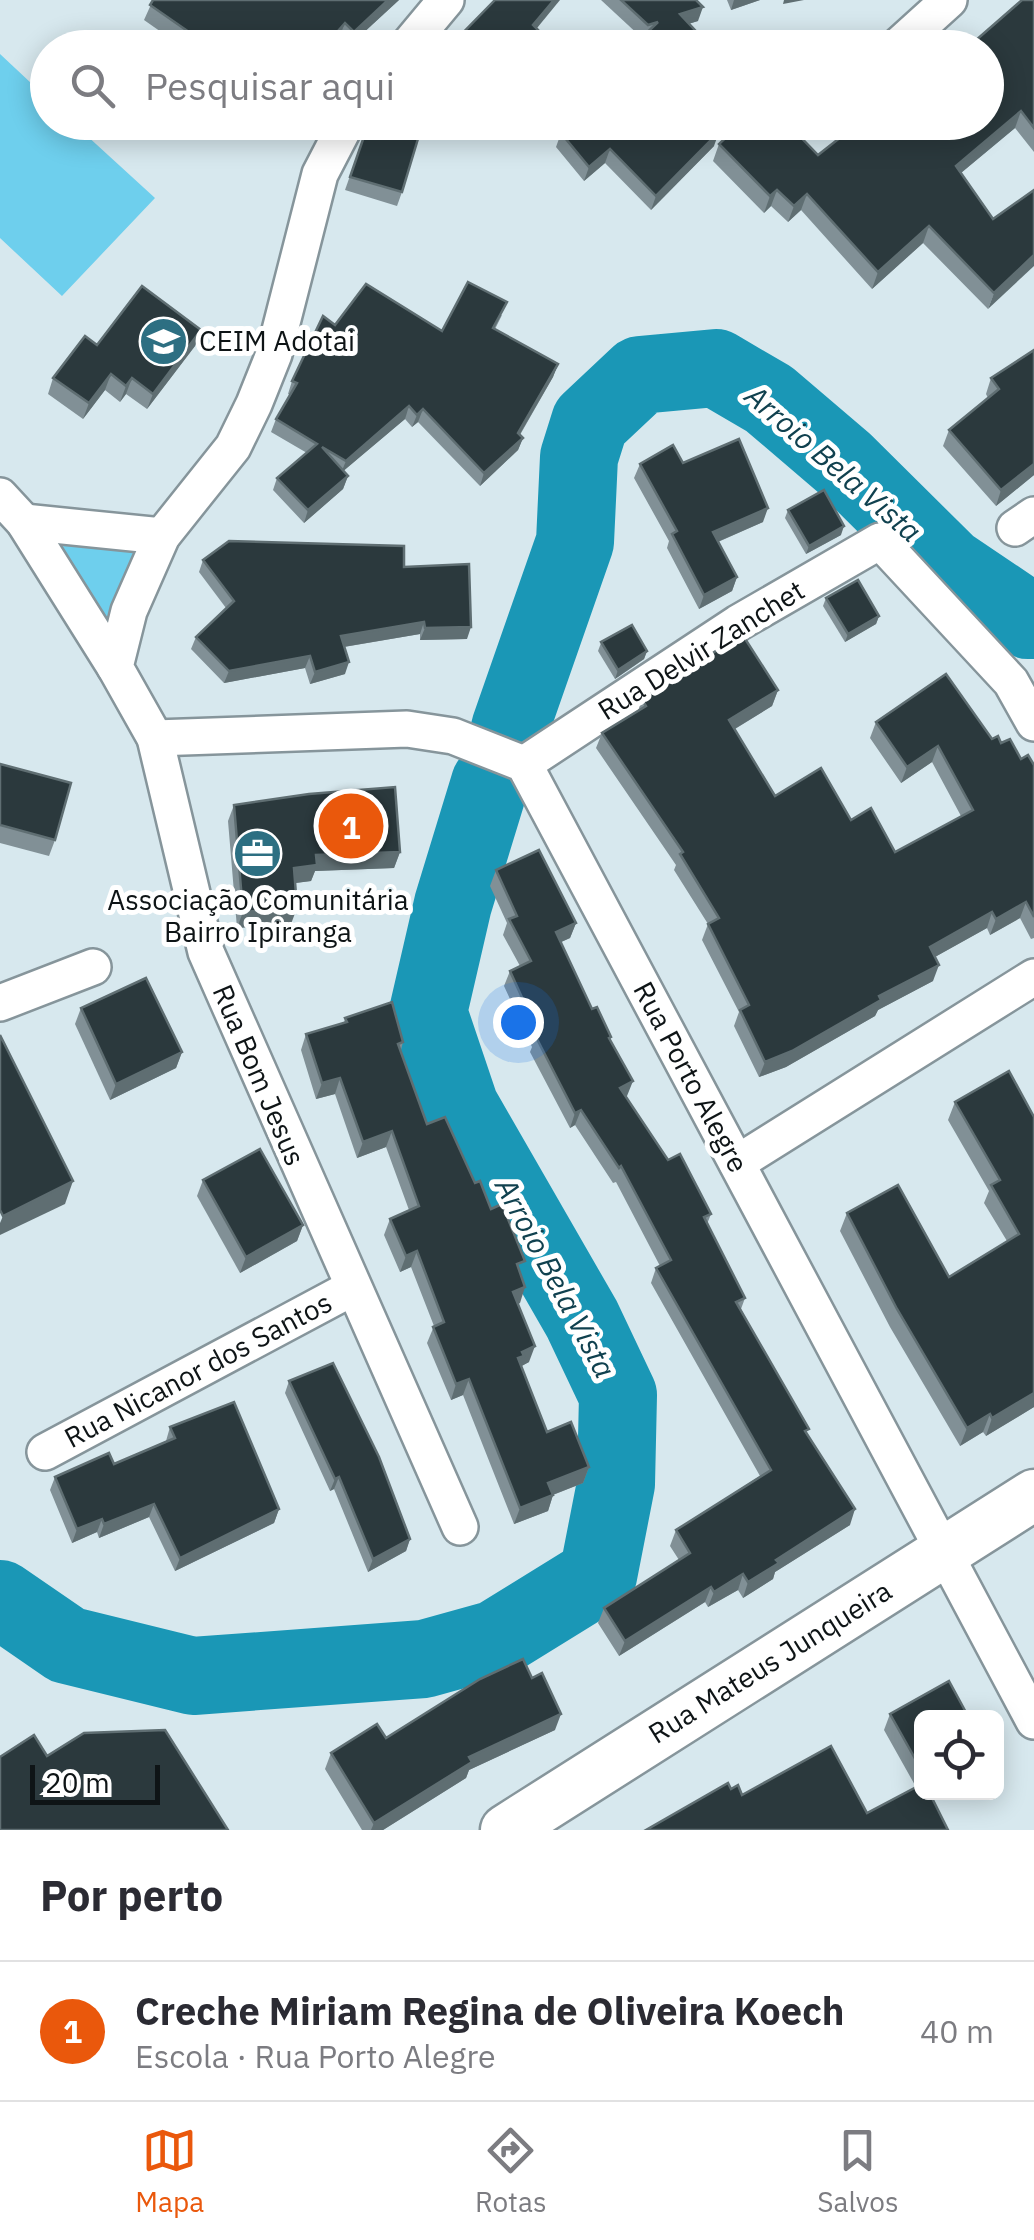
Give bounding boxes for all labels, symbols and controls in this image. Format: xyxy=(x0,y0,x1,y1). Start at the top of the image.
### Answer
search box xyxy=(30,30,1004,140)
icon: search xyxy=(65,58,120,113)
text: Pesquisar aqui xyxy=(145,61,395,110)
school or university icon: CEIM Adotai xyxy=(138,315,190,367)
place label: CEIM Adotai xyxy=(199,322,355,359)
water label: Arroio Bela Vista xyxy=(737,375,930,550)
street label: Rua Delvir Zanchet xyxy=(591,571,811,728)
pin: 1 xyxy=(318,788,384,864)
office icon: Associação Comunitária Bairro Ipiranga xyxy=(232,827,284,879)
place label: Associação Comunitária Bairro Ipiranga xyxy=(107,881,409,950)
street label: Rua Porto Alegre xyxy=(626,975,757,1179)
street label: Rua Bom Jesus xyxy=(205,979,314,1171)
your location xyxy=(493,997,544,1048)
water label: Arroio Bela Vista xyxy=(487,1170,625,1384)
street label: Rua Nicanor dos Santos xyxy=(58,1283,338,1456)
street label: Rua Mateus Junqueira xyxy=(641,1572,898,1751)
map controls xyxy=(914,1710,1004,1800)
button: locate xyxy=(914,1710,1004,1800)
scale bar xyxy=(30,1760,160,1804)
text: 20 m xyxy=(45,1764,110,1801)
text: Por perto xyxy=(40,1868,223,1923)
text: Creche Miriam Regina de Oliveira Koech xyxy=(135,1986,844,2035)
text: 1 xyxy=(63,2010,82,2052)
text: 40 m xyxy=(920,2010,994,2052)
text: Escola · Rua Porto Alegre xyxy=(135,2035,496,2077)
tab: Mapa xyxy=(135,2123,204,2220)
tab: Rotas xyxy=(475,2123,547,2220)
tab: Salvos xyxy=(817,2123,899,2220)

